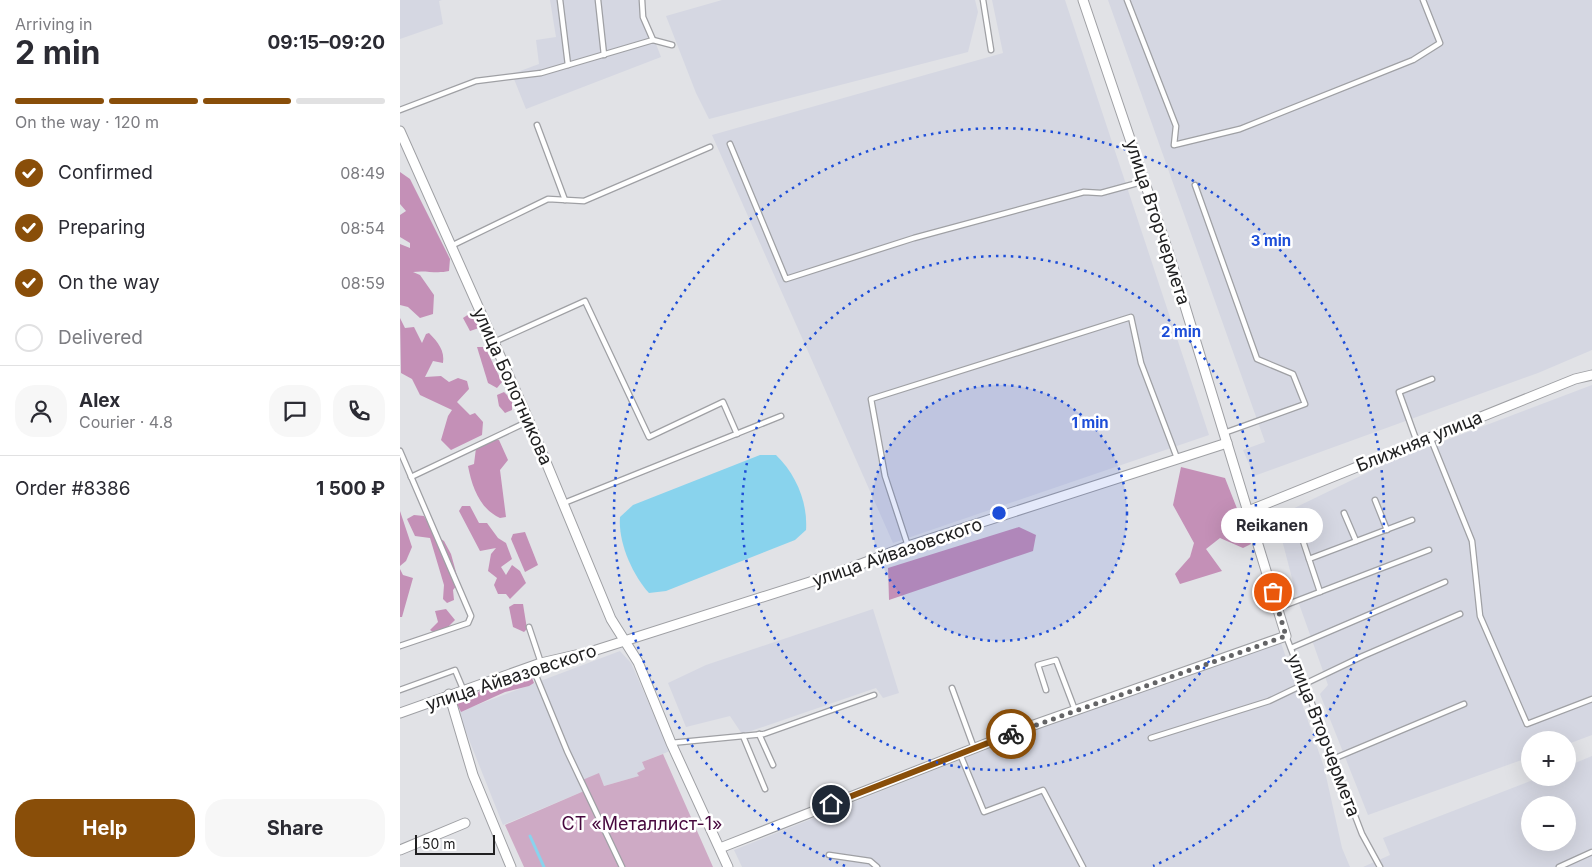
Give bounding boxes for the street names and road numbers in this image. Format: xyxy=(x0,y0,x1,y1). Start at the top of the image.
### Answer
street label: улица Вторчермета xyxy=(1121,137,1195,307)
street label: улица Болотникова xyxy=(469,304,557,468)
street label: Ближняя улица xyxy=(1353,406,1485,476)
street label: улица Айвазовского xyxy=(809,513,985,591)
street label: улица Айвазовского xyxy=(423,639,599,715)
street label: улица Вторчермета xyxy=(1283,651,1365,819)

